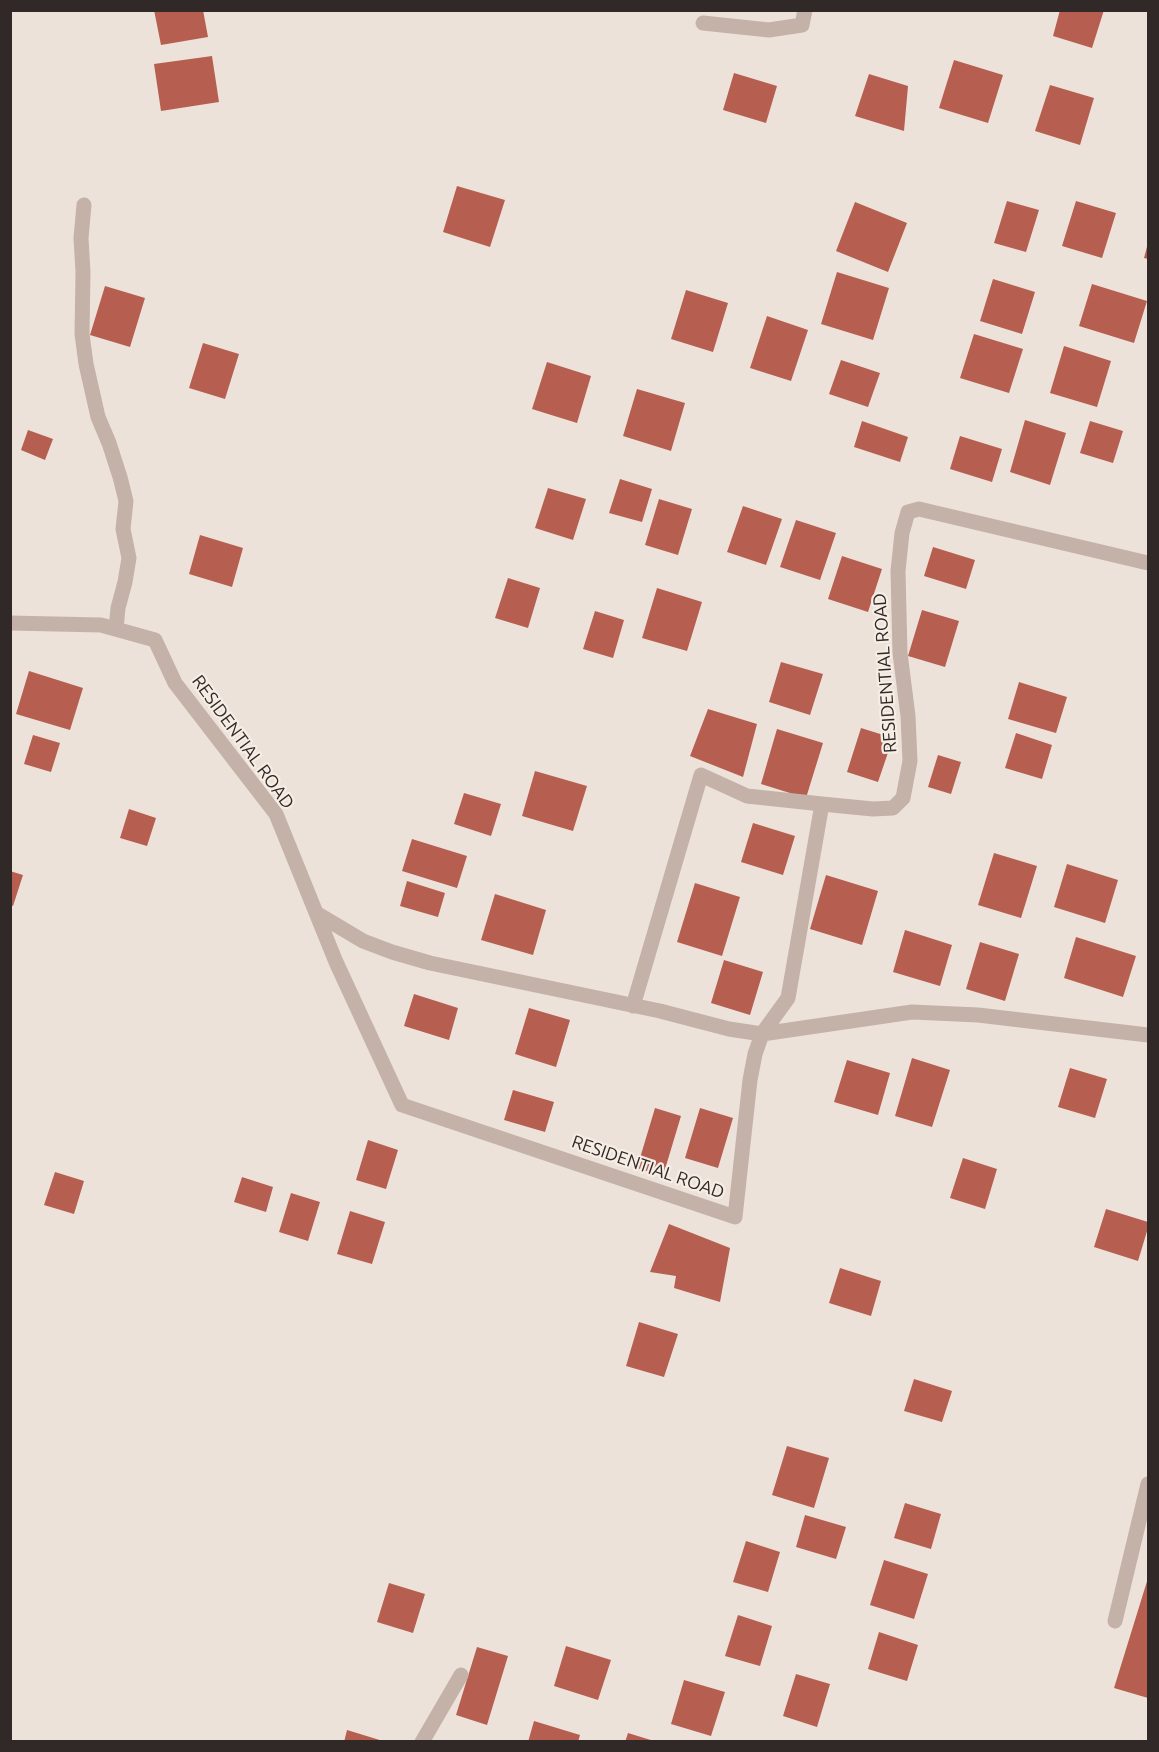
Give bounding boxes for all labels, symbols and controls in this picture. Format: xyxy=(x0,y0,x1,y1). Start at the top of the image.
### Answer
street label: RESIDENTIAL ROAD xyxy=(869,592,901,754)
street label: RESIDENTIAL ROAD xyxy=(187,671,299,813)
street label: RESIDENTIAL ROAD xyxy=(569,1131,727,1203)

